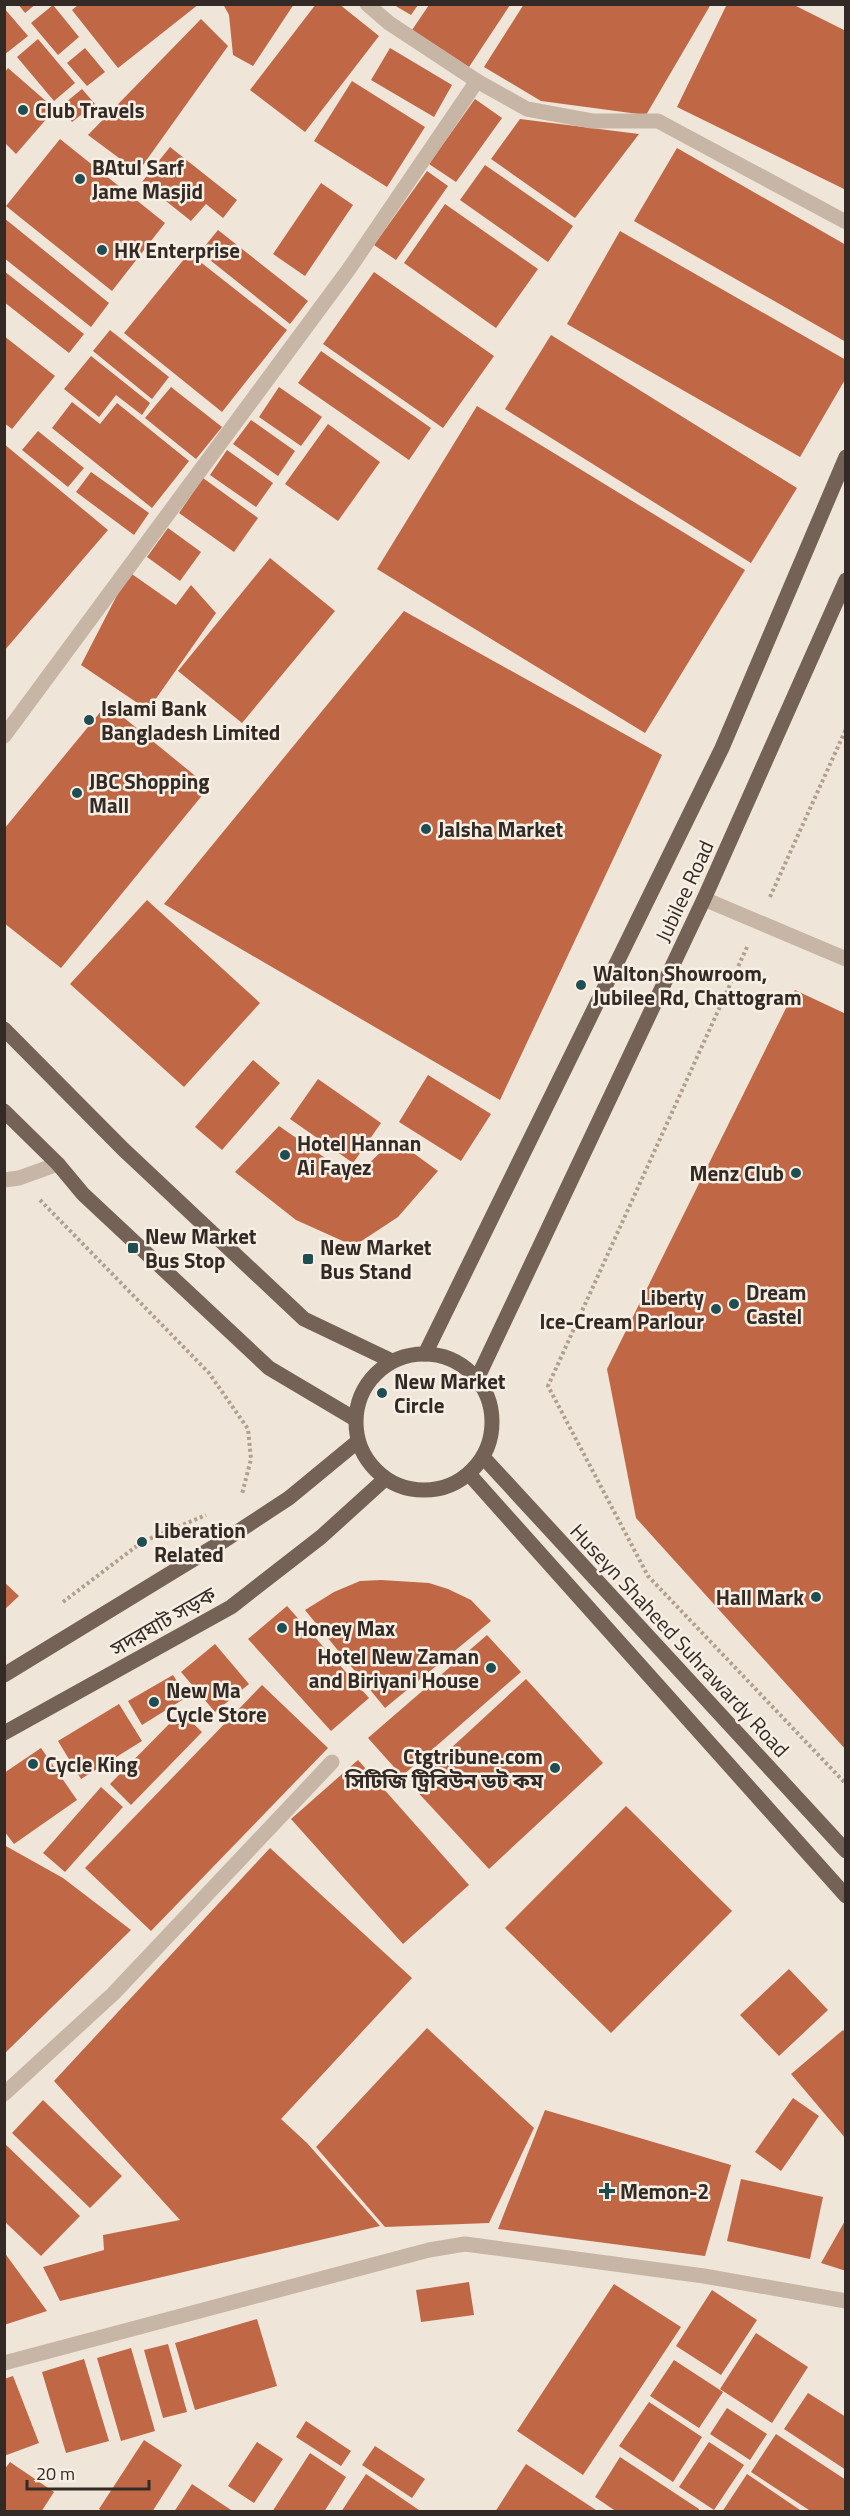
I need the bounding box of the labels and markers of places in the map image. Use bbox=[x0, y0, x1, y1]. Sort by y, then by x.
place label: Club Travels bbox=[35, 94, 145, 126]
marker: Club Travels bbox=[16, 103, 30, 117]
place label: BAtul Sarf Jame Masjid bbox=[92, 151, 203, 207]
marker: BAtul Sarf Jame Masjid bbox=[73, 172, 87, 186]
place label: HK Enterprise bbox=[114, 234, 240, 266]
marker: HK Enterprise bbox=[95, 243, 109, 257]
place label: Islami Bank Bangladesh Limited bbox=[101, 692, 280, 748]
marker: Islami Bank Bangladesh Limited bbox=[82, 713, 96, 727]
place label: JBC Shopping Mall bbox=[89, 765, 209, 821]
marker: JBC Shopping Mall bbox=[70, 786, 84, 800]
place label: Jalsha Market bbox=[438, 813, 564, 845]
marker: Jalsha Market bbox=[419, 822, 433, 836]
place label: Walton Showroom, Jubilee Rd, Chattogram bbox=[593, 957, 802, 1013]
marker: Walton Showroom, Jubilee Rd, Chattogram bbox=[574, 978, 588, 992]
place label: Hotel Hannan Ai Fayez bbox=[297, 1127, 421, 1183]
marker: Hotel Hannan Ai Fayez bbox=[278, 1148, 292, 1162]
place label: Menz Club bbox=[690, 1157, 784, 1189]
marker: Menz Club bbox=[789, 1166, 803, 1180]
place label: New Market Bus Stop bbox=[145, 1220, 257, 1276]
place label: New Market Bus Stand bbox=[320, 1231, 432, 1287]
marker: New Market Bus Stop bbox=[126, 1241, 140, 1255]
marker: New Market Bus Stand bbox=[301, 1252, 315, 1266]
place label: Dream Castel bbox=[746, 1276, 806, 1332]
place label: Liberty Ice-Cream Parlour bbox=[540, 1281, 704, 1337]
marker: Dream Castel bbox=[727, 1297, 741, 1311]
marker: Liberty Ice-Cream Parlour bbox=[709, 1302, 723, 1316]
place label: New Market Circle bbox=[394, 1365, 506, 1421]
marker: New Market Circle bbox=[375, 1386, 389, 1400]
place label: Liberation Related bbox=[154, 1514, 246, 1570]
marker: Liberation Related bbox=[135, 1535, 149, 1549]
place label: Hall Mark bbox=[716, 1581, 804, 1613]
marker: Hall Mark bbox=[809, 1590, 823, 1604]
place label: Honey Max bbox=[294, 1612, 395, 1644]
marker: Honey Max bbox=[275, 1621, 289, 1635]
place label: Hotel New Zaman and Biriyani House bbox=[309, 1640, 479, 1696]
marker: Hotel New Zaman and Biriyani House bbox=[484, 1661, 498, 1675]
place label: New Ma Cycle Store bbox=[166, 1674, 267, 1730]
marker: New Ma Cycle Store bbox=[147, 1695, 161, 1709]
place label: Ctgtribune.com সিটিজি ট্রিবিউন ডট কম bbox=[344, 1740, 544, 1796]
place label: Cycle King bbox=[45, 1748, 138, 1780]
marker: Cycle King bbox=[26, 1757, 40, 1771]
marker: Ctgtribune.com সিটিজি ট্রিবিউন ডট কম bbox=[548, 1761, 562, 1775]
place label: Memon-2 bbox=[620, 2175, 709, 2207]
marker: Memon-2 bbox=[598, 2182, 616, 2200]

